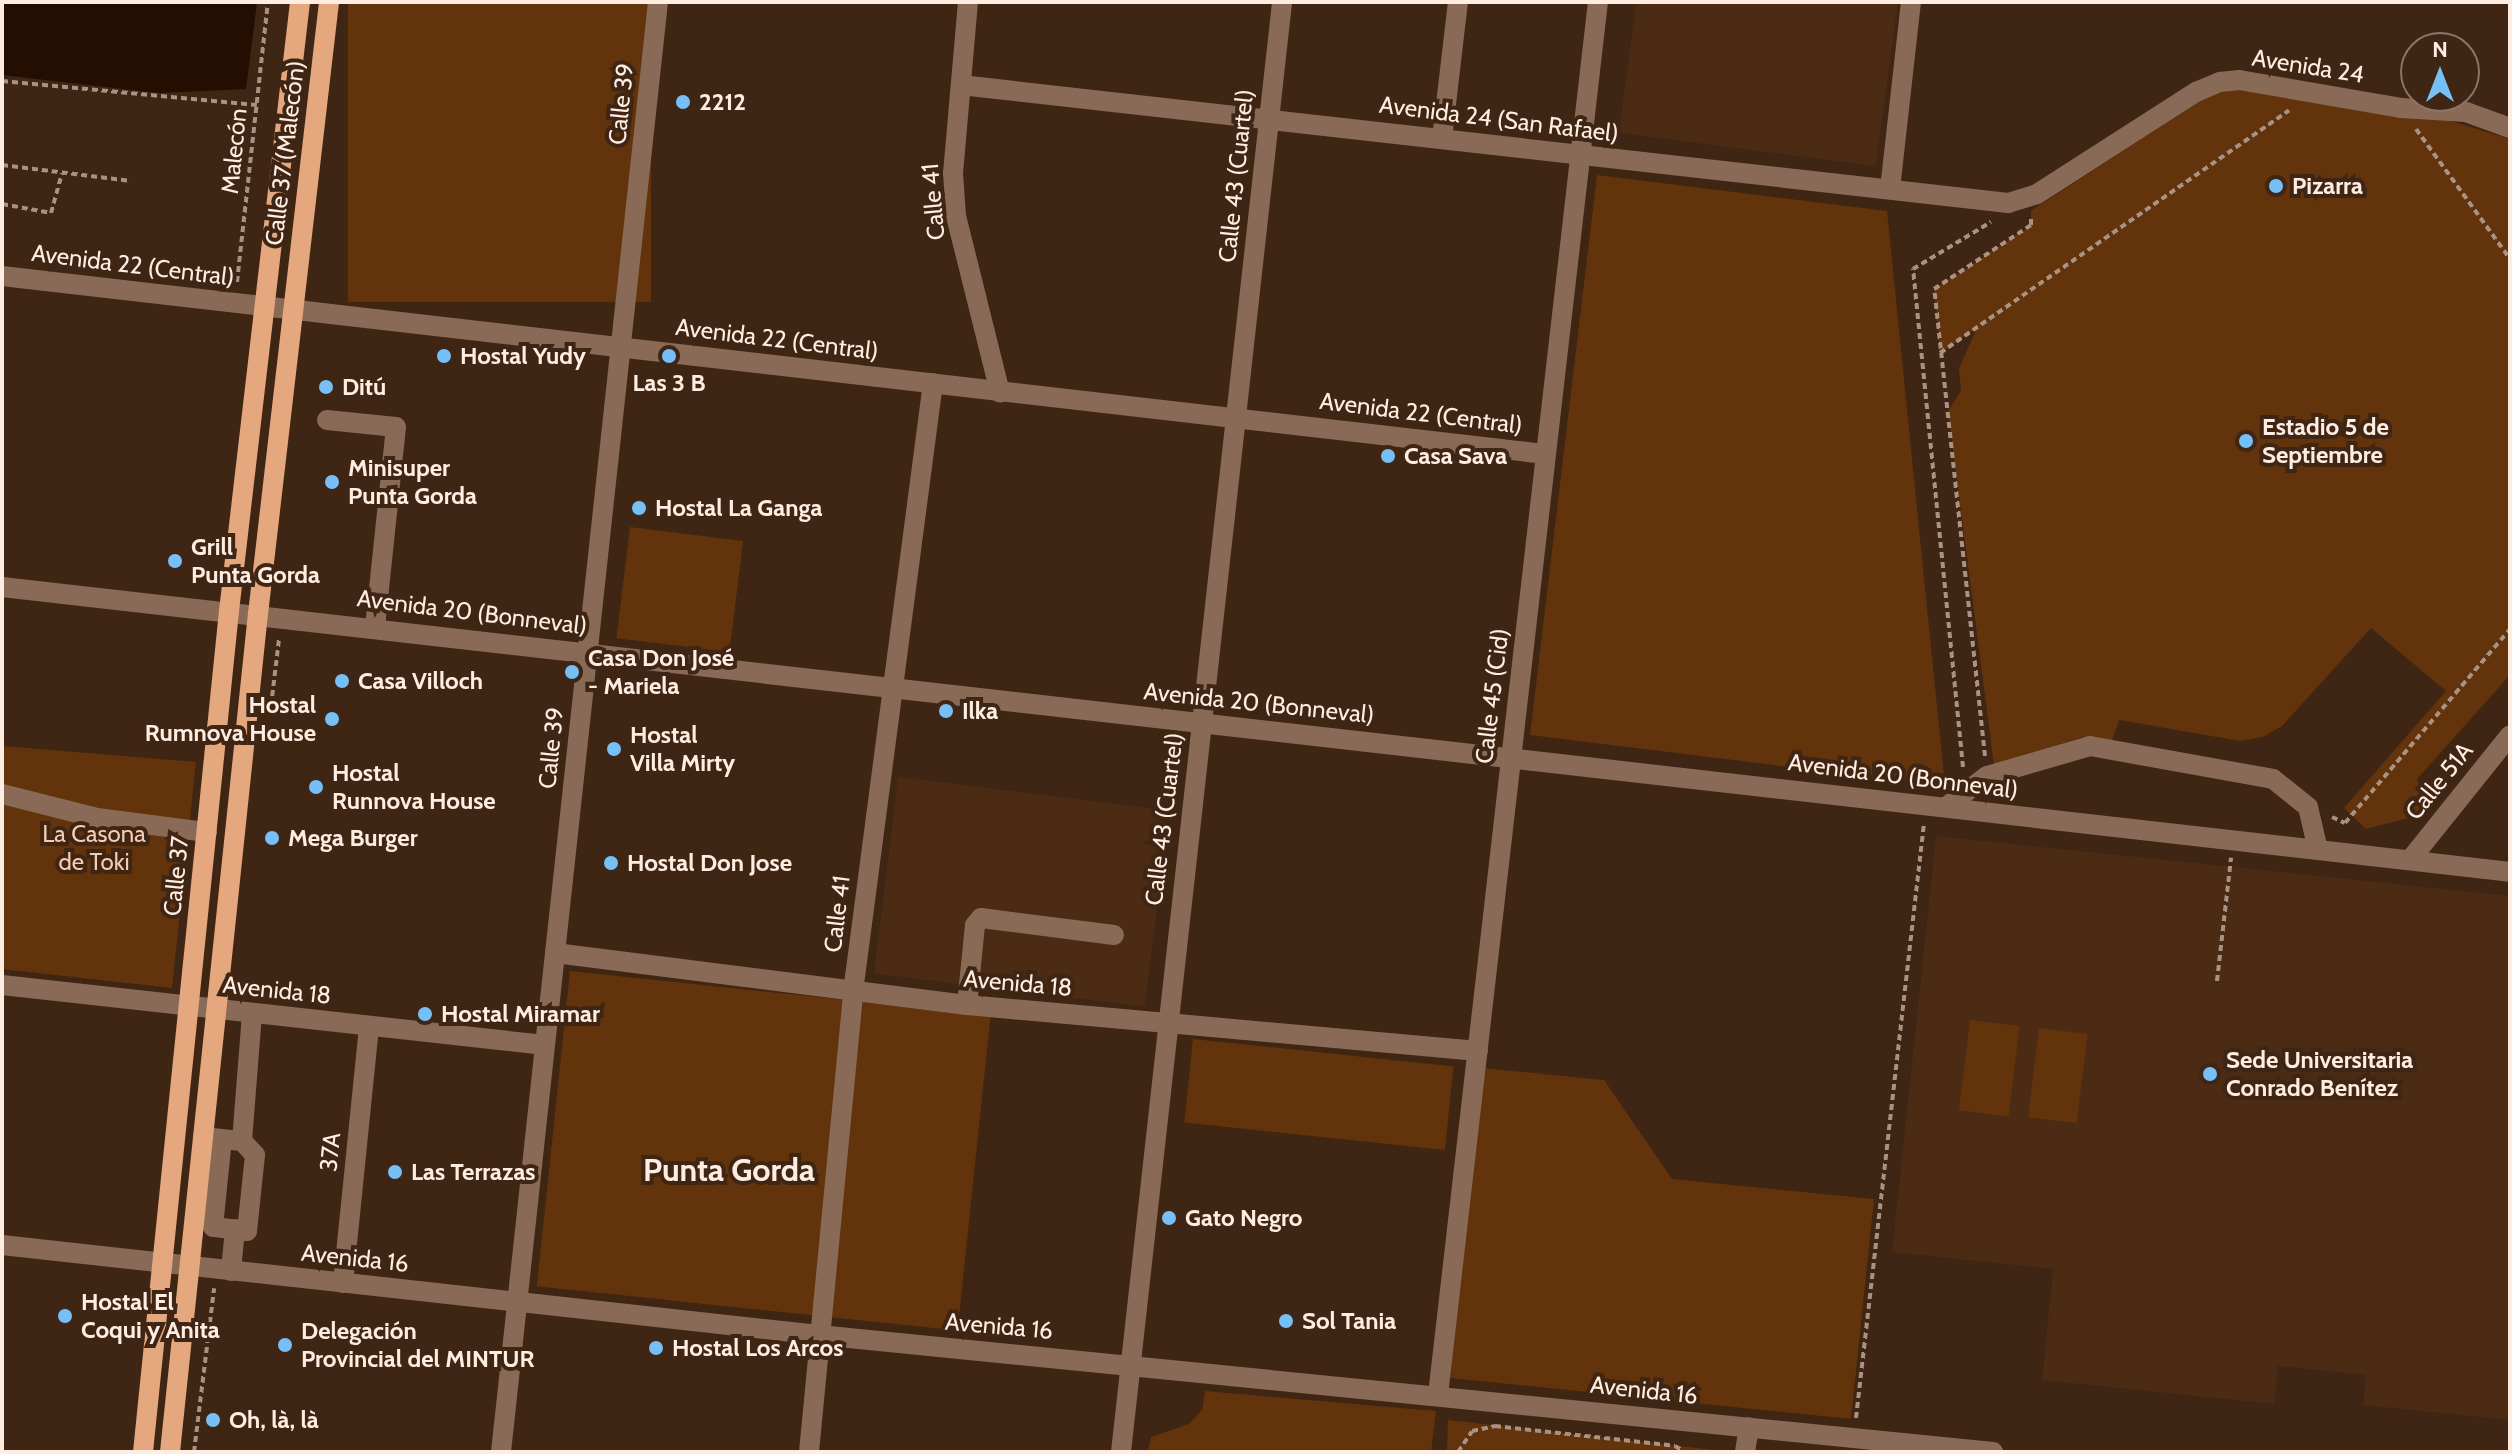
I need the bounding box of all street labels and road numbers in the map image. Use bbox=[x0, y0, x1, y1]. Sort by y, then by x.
street label: Avenida 24 bbox=[2250, 43, 2366, 89]
street label: Calle 37 (Malecón) bbox=[259, 59, 311, 247]
street label: Calle 39 bbox=[602, 62, 640, 146]
street label: Calle 43 (Cuartel) bbox=[1213, 88, 1259, 264]
street label: Avenida 24 (San Rafael) bbox=[1378, 90, 1620, 148]
street label: Malecón bbox=[215, 107, 253, 195]
street label: Calle 41 bbox=[915, 162, 951, 242]
street label: Avenida 22 (Central) bbox=[30, 238, 236, 292]
street label: Avenida 22 (Central) bbox=[674, 312, 880, 366]
street label: Avenida 22 (Central) bbox=[1318, 386, 1524, 440]
street label: Avenida 20 (Bonneval) bbox=[355, 584, 589, 640]
street label: Calle 45 (Cid) bbox=[1469, 627, 1515, 765]
street label: Avenida 20 (Bonneval) bbox=[1142, 677, 1376, 729]
street label: Calle 39 bbox=[532, 706, 570, 790]
street label: Calle 43 (Cuartel) bbox=[1139, 731, 1189, 907]
street label: Calle 51A bbox=[2399, 737, 2479, 825]
street label: Avenida 20 (Bonneval) bbox=[1786, 748, 2020, 804]
street label: Calle 37 bbox=[157, 835, 195, 917]
street label: Calle 41 bbox=[818, 874, 856, 954]
street label: Avenida 18 bbox=[962, 964, 1074, 1002]
street label: Avenida 18 bbox=[221, 970, 333, 1010]
street label: 37A bbox=[314, 1131, 346, 1173]
street label: Avenida 16 bbox=[300, 1238, 410, 1278]
street label: Avenida 16 bbox=[944, 1307, 1054, 1345]
street label: Avenida 16 bbox=[1589, 1370, 1699, 1410]

